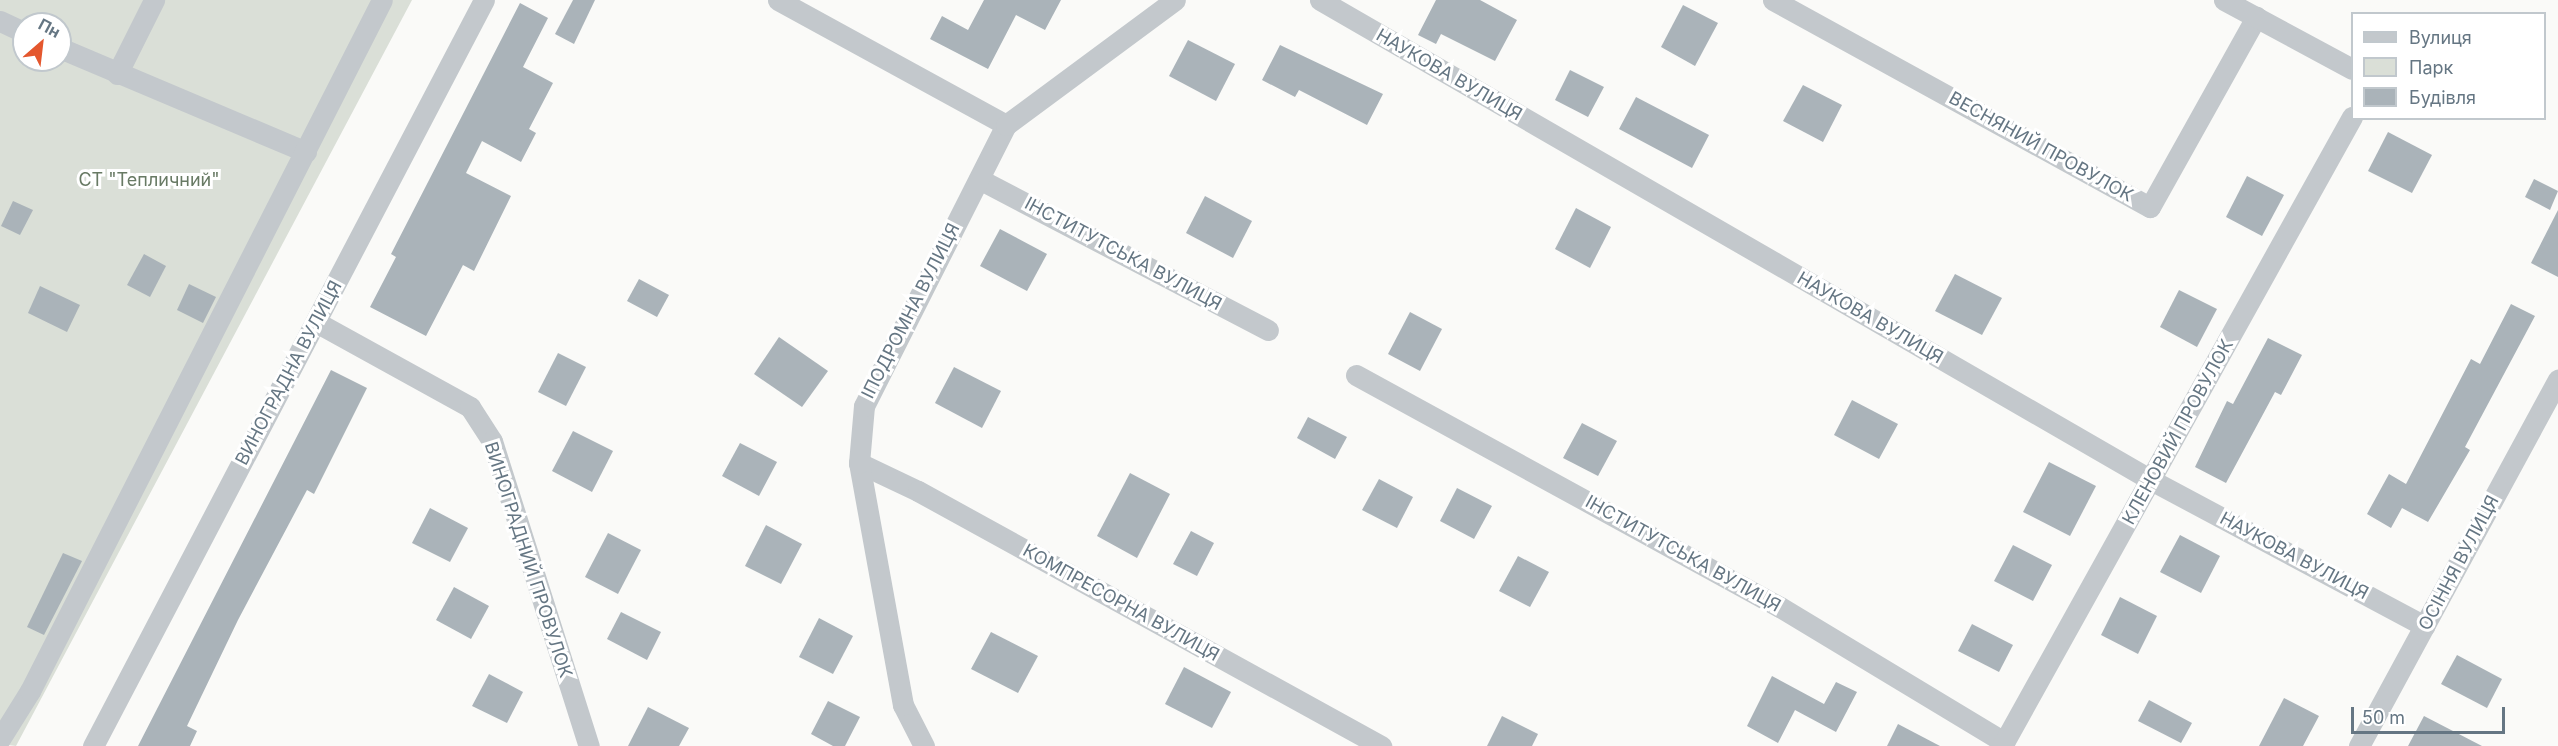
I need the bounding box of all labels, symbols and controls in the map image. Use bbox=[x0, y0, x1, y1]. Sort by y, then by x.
north arrow bbox=[12, 12, 72, 72]
legend bbox=[2351, 12, 2546, 120]
text: Пн bbox=[35, 14, 64, 42]
street label: НАУКОВА ВУЛИЦЯ bbox=[1372, 24, 1526, 126]
text: Вулиця bbox=[2409, 27, 2472, 48]
text: Парк bbox=[2409, 57, 2453, 78]
street label: ВЕСНЯНИЙ ПРОВУЛОК bbox=[1945, 87, 2137, 207]
text: Будівля bbox=[2409, 87, 2476, 108]
park label: СТ "Тепличний" bbox=[78, 169, 220, 191]
street label: ІНСТИТУТСЬКА ВУЛИЦЯ bbox=[1021, 193, 1225, 315]
street label: ІПОДРОМНА ВУЛИЦЯ bbox=[857, 220, 965, 402]
street label: НАУКОВА ВУЛИЦЯ bbox=[1793, 267, 1947, 369]
street label: ВИНОГРАДНА ВУЛИЦЯ bbox=[231, 277, 347, 469]
street label: КЛЕНОВИЙ ПРОВУЛОК bbox=[2118, 336, 2238, 528]
street label: ВИНОГРАДНИЙ ПРОВУЛОК bbox=[480, 439, 576, 681]
street label: ІНСТИТУТСЬКА ВУЛИЦЯ bbox=[1582, 491, 1784, 617]
street label: ОСІННЯ ВУЛИЦЯ bbox=[2414, 492, 2504, 634]
street label: НАУКОВА ВУЛИЦЯ bbox=[2216, 508, 2372, 604]
street label: КОМПРЕСОРНА ВУЛИЦЯ bbox=[1019, 540, 1223, 666]
scale bar bbox=[2354, 695, 2508, 733]
text: 50 m bbox=[2362, 707, 2405, 728]

